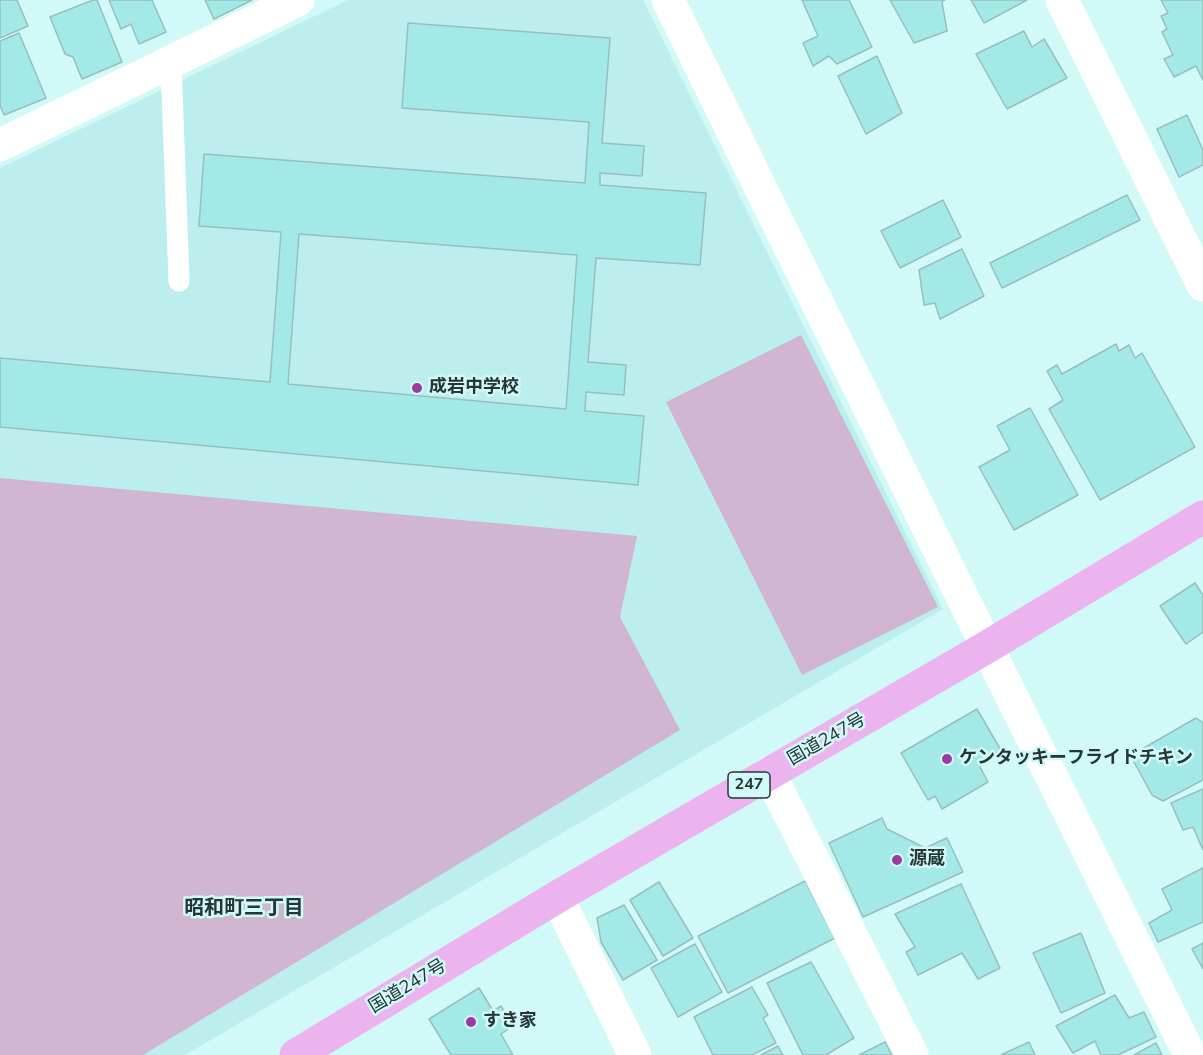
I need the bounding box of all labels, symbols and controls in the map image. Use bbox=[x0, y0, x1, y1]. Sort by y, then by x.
place label: 成岩中学校 bbox=[429, 377, 519, 399]
marker: 成岩中学校 bbox=[410, 381, 424, 395]
street label: 国道247号 bbox=[784, 709, 870, 771]
place label: ケンタッキーフライドチキン bbox=[959, 748, 1193, 770]
marker: ケンタッキーフライドチキン bbox=[940, 752, 954, 766]
road number: 247 bbox=[728, 772, 770, 798]
place label: 源蔵 bbox=[909, 849, 945, 871]
marker: 源蔵 bbox=[890, 853, 904, 867]
district label: 昭和町三丁目 bbox=[184, 897, 304, 921]
street label: 国道247号 bbox=[365, 955, 451, 1019]
place label: すき家 bbox=[483, 1011, 537, 1033]
marker: すき家 bbox=[464, 1015, 478, 1029]

